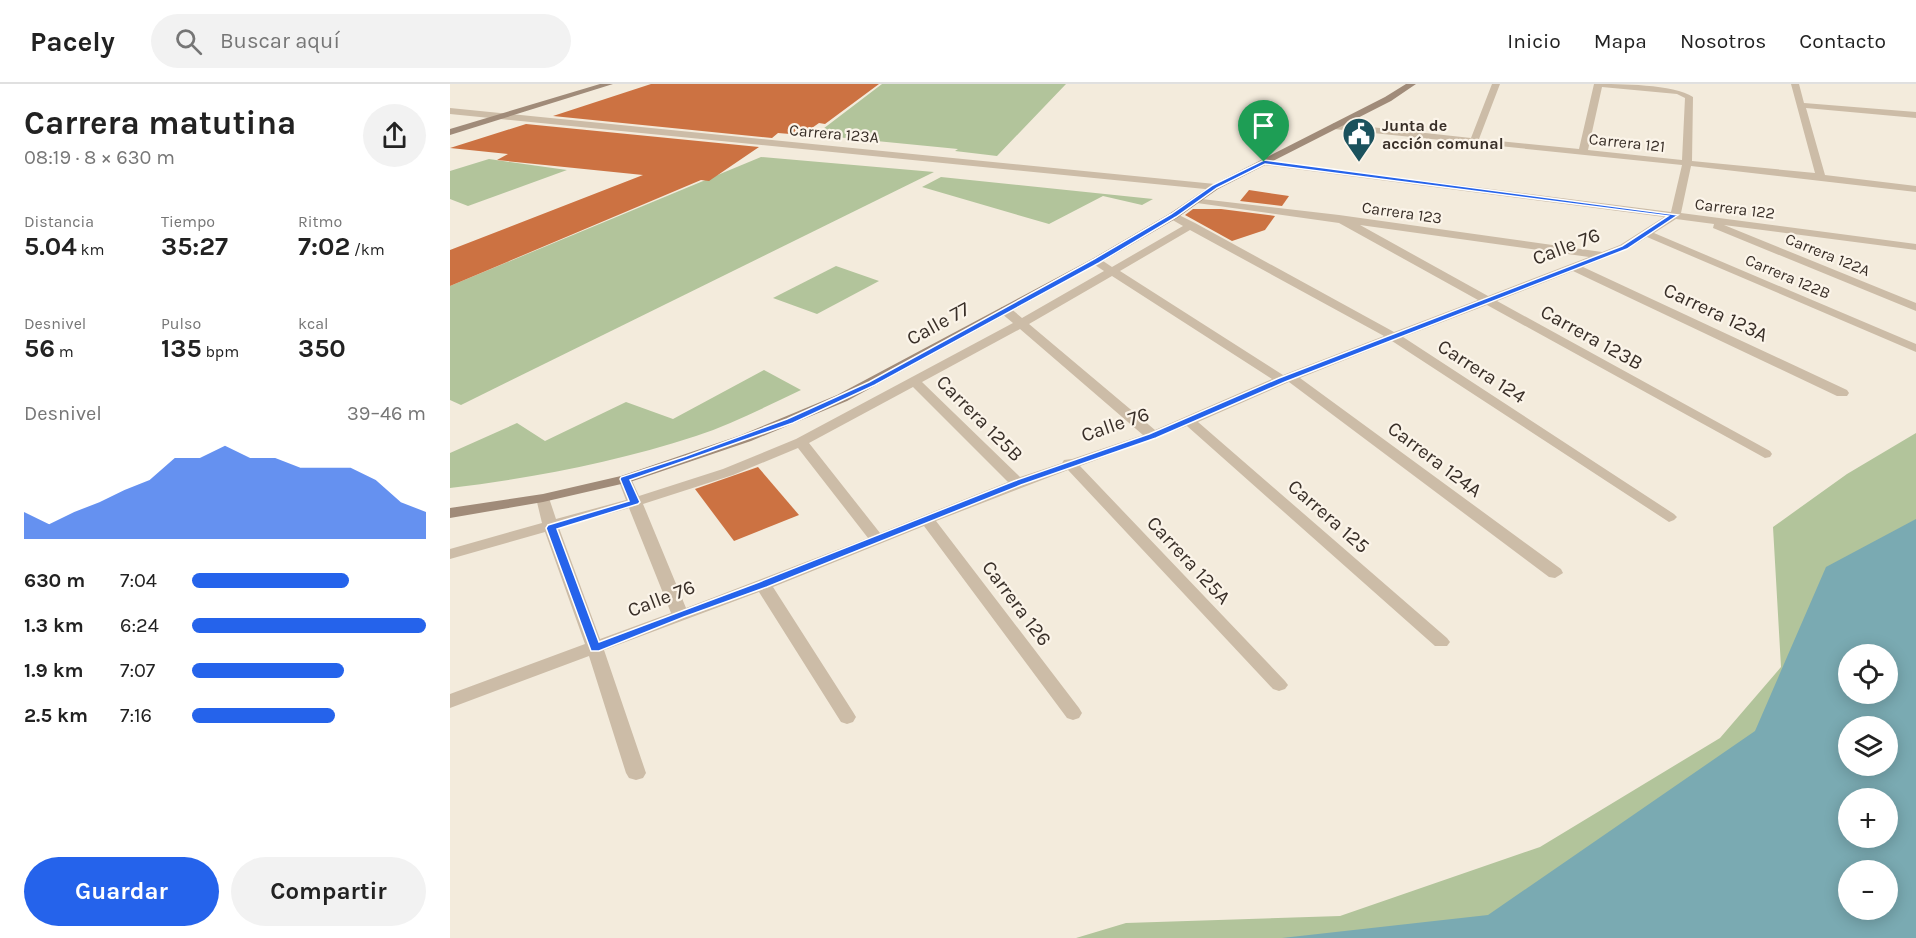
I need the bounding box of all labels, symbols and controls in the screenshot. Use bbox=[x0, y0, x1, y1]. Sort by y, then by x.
search box bbox=[151, 14, 571, 68]
text: Pacely bbox=[30, 25, 115, 58]
icon: search bbox=[172, 25, 205, 58]
text: Buscar aquí bbox=[220, 28, 340, 54]
text: Inicio bbox=[1507, 29, 1561, 53]
text: Mapa bbox=[1594, 29, 1647, 53]
text: Nosotros bbox=[1680, 29, 1766, 53]
text: Contacto bbox=[1799, 29, 1886, 53]
pin bbox=[1238, 100, 1289, 162]
text: Carrera matutina bbox=[24, 104, 296, 142]
button: share bbox=[363, 104, 426, 167]
icon: arrive bbox=[1247, 109, 1280, 142]
public building icon: Junta de acción comunal bbox=[1341, 116, 1377, 163]
place label: Junta de acción comunal bbox=[1382, 116, 1504, 153]
street label: Carrera 123A bbox=[788, 120, 880, 147]
street label: Carrera 121 bbox=[1588, 129, 1666, 156]
text: 08:19 · 8 × 630 m bbox=[24, 146, 175, 169]
street label: Carrera 122 bbox=[1694, 194, 1776, 223]
street label: Carrera 123 bbox=[1361, 197, 1443, 228]
text: Distancia bbox=[24, 212, 94, 231]
text: Tiempo bbox=[161, 212, 215, 231]
text: Ritmo bbox=[298, 212, 342, 231]
street label: Calle 76 bbox=[1529, 223, 1603, 270]
street label: Carrera 122A bbox=[1783, 229, 1873, 280]
text: 5.04 bbox=[24, 231, 77, 262]
text: 35:27 bbox=[161, 231, 228, 262]
text: 7:02 bbox=[298, 231, 350, 262]
text: km bbox=[77, 240, 104, 259]
text: /km bbox=[350, 240, 385, 259]
street label: Carrera 122B bbox=[1742, 250, 1833, 303]
street label: Carrera 123A bbox=[1660, 278, 1772, 347]
street label: Calle 77 bbox=[903, 297, 974, 350]
street label: Carrera 123B bbox=[1537, 300, 1647, 375]
text: Desnivel bbox=[24, 314, 86, 333]
text: Pulso bbox=[161, 314, 201, 333]
text: kcal bbox=[298, 314, 329, 333]
text: 56 bbox=[24, 333, 55, 364]
text: 135 bbox=[161, 333, 202, 364]
text: 350 bbox=[298, 333, 346, 364]
street label: Carrera 124 bbox=[1433, 334, 1530, 408]
text: m bbox=[55, 342, 74, 361]
text: bpm bbox=[202, 342, 239, 361]
street label: Carrera 125B bbox=[932, 370, 1028, 466]
text: Desnivel bbox=[24, 402, 102, 425]
text: 39–46 m bbox=[347, 402, 426, 425]
street label: Calle 76 bbox=[1078, 402, 1152, 447]
street label: Carrera 124A bbox=[1383, 417, 1486, 502]
street label: Carrera 125 bbox=[1283, 475, 1374, 558]
street label: Carrera 125A bbox=[1142, 512, 1235, 609]
street label: Carrera 126 bbox=[977, 556, 1056, 650]
text: 630 m bbox=[24, 569, 85, 592]
text: 7:04 bbox=[120, 569, 157, 592]
street label: Calle 76 bbox=[624, 575, 698, 622]
text: 1.3 km bbox=[24, 614, 84, 637]
text: 6:24 bbox=[120, 614, 159, 637]
map controls bbox=[1838, 644, 1898, 920]
button: locate bbox=[1838, 644, 1898, 704]
text: 1.9 km bbox=[24, 659, 84, 682]
text: 7:07 bbox=[120, 659, 155, 682]
text: 2.5 km bbox=[24, 704, 88, 727]
text: 7:16 bbox=[120, 704, 152, 727]
button: layers bbox=[1838, 716, 1898, 776]
button: + bbox=[1838, 788, 1898, 848]
button: Guardar bbox=[24, 857, 219, 926]
button: Compartir bbox=[231, 857, 426, 926]
button: − bbox=[1838, 860, 1898, 920]

